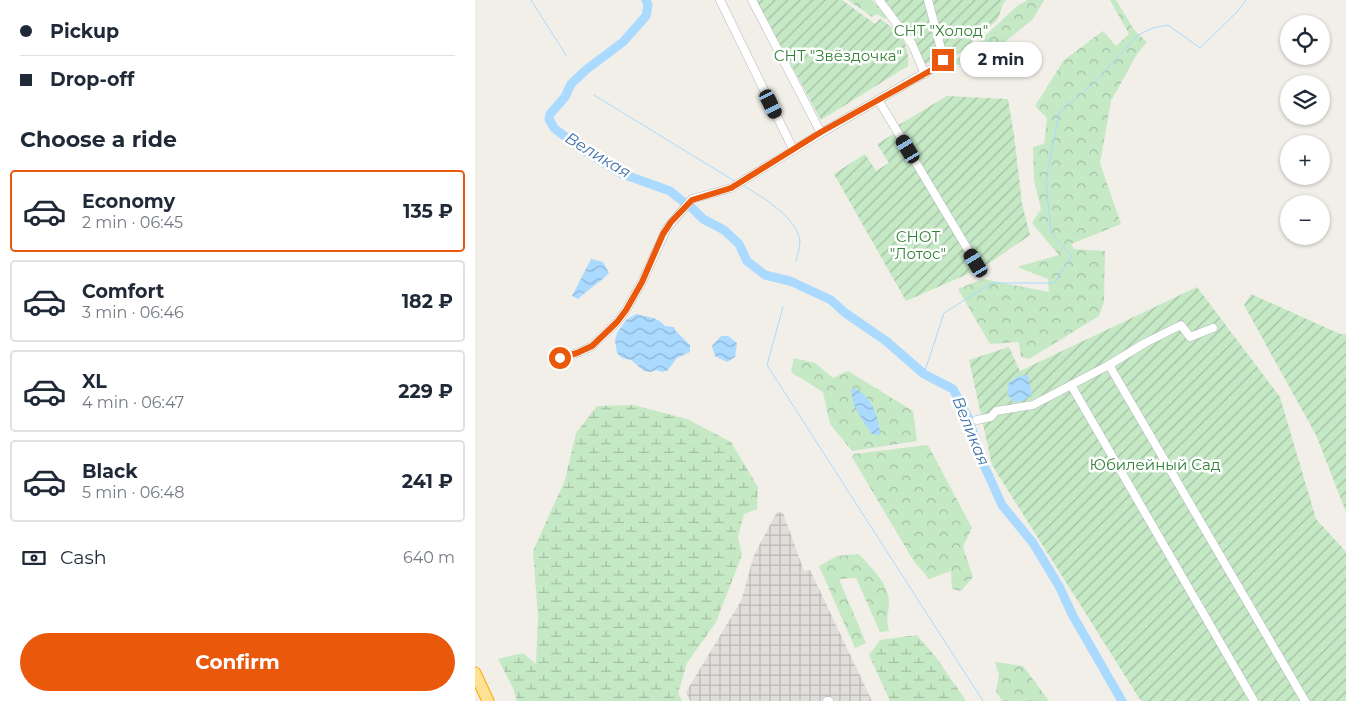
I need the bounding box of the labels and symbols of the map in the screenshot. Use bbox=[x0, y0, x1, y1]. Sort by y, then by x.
park label: СНТ "Холод" bbox=[894, 21, 988, 40]
callout: 2 min bbox=[961, 42, 1043, 78]
park label: СНТ "Звёздочка" bbox=[774, 46, 902, 65]
route end bbox=[932, 49, 954, 71]
car bbox=[757, 87, 784, 121]
water label: Великая bbox=[562, 128, 634, 182]
car bbox=[893, 132, 922, 166]
park label: СНОТ "Лотос" bbox=[890, 227, 946, 263]
car bbox=[961, 246, 990, 280]
route start bbox=[549, 347, 571, 369]
water label: Великая bbox=[949, 394, 993, 468]
park label: Юбилейный Сад bbox=[1090, 455, 1221, 474]

